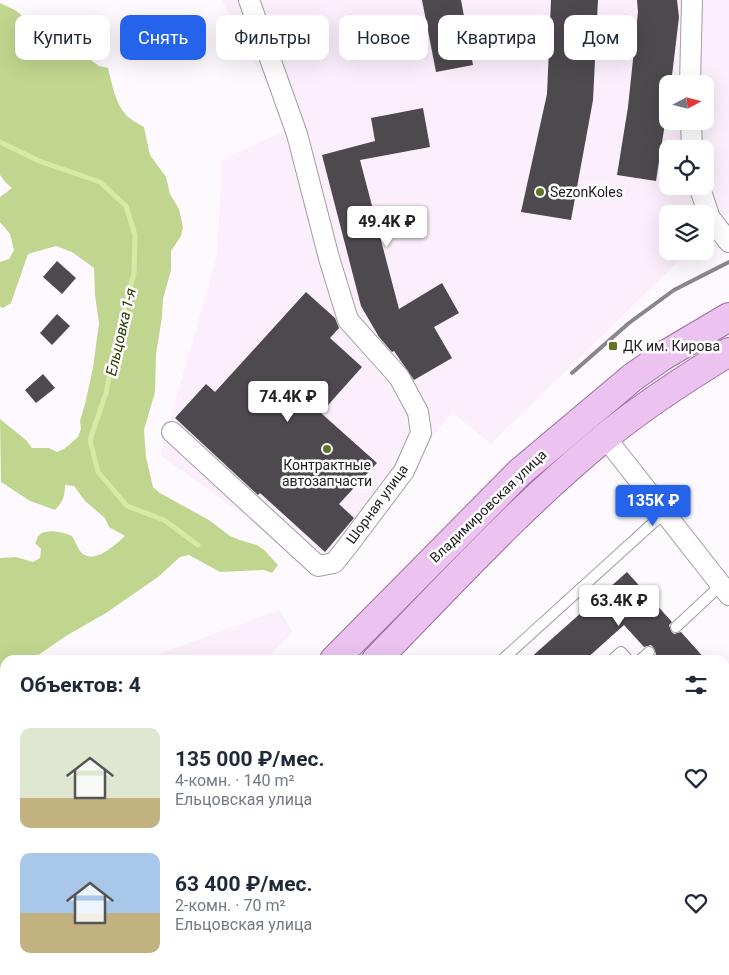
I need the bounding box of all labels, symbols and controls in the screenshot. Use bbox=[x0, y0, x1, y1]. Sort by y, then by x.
chip: Купить bbox=[15, 15, 110, 60]
chip: Снять bbox=[120, 15, 206, 60]
chip: Фильтры bbox=[216, 15, 329, 60]
chip: Новое bbox=[339, 15, 428, 60]
chip: Квартира bbox=[438, 15, 554, 60]
chip: Дом bbox=[564, 15, 637, 60]
north arrow bbox=[659, 75, 714, 130]
map controls bbox=[659, 75, 714, 260]
button: locate bbox=[659, 140, 714, 195]
place label: SezonKoles bbox=[550, 184, 623, 200]
marker: SezonKoles bbox=[534, 186, 546, 198]
button: layers bbox=[659, 205, 714, 260]
pin: 49.4K ₽ bbox=[341, 206, 433, 248]
text: 49.4K ₽ bbox=[358, 212, 416, 231]
water label: Ельцовка 1-я bbox=[102, 286, 140, 378]
place label: ДК им. Кирова bbox=[623, 338, 720, 354]
marker: ДК им. Кирова bbox=[607, 340, 619, 352]
pin: 74.4K ₽ bbox=[242, 380, 334, 423]
text: 74.4K ₽ bbox=[259, 387, 317, 406]
marker: Контрактные автозапчасти bbox=[321, 443, 333, 455]
street label: Владимировская улица bbox=[427, 446, 549, 566]
place label: Контрактные автозапчасти bbox=[282, 457, 372, 489]
street label: Шорная улица bbox=[343, 461, 411, 547]
pin: 135K ₽ bbox=[612, 484, 694, 527]
text: 135K ₽ bbox=[627, 491, 679, 510]
pin: 63.4K ₽ bbox=[573, 584, 665, 627]
text: 63.4K ₽ bbox=[590, 591, 648, 610]
icon: filters bbox=[682, 671, 710, 699]
text: Объектов: 4 bbox=[20, 673, 141, 697]
text: 135 000 ₽/мес. bbox=[175, 747, 325, 771]
icon: home bbox=[60, 748, 120, 808]
icon: heart bbox=[682, 764, 710, 792]
text: 4-комн. · 140 m² bbox=[175, 771, 294, 790]
text: Ельцовская улица bbox=[175, 790, 312, 809]
text: 63 400 ₽/мес. bbox=[175, 872, 313, 896]
icon: home bbox=[60, 873, 120, 933]
icon: heart bbox=[682, 889, 710, 917]
text: 2-комн. · 70 m² bbox=[175, 896, 285, 915]
text: Ельцовская улица bbox=[175, 915, 312, 934]

